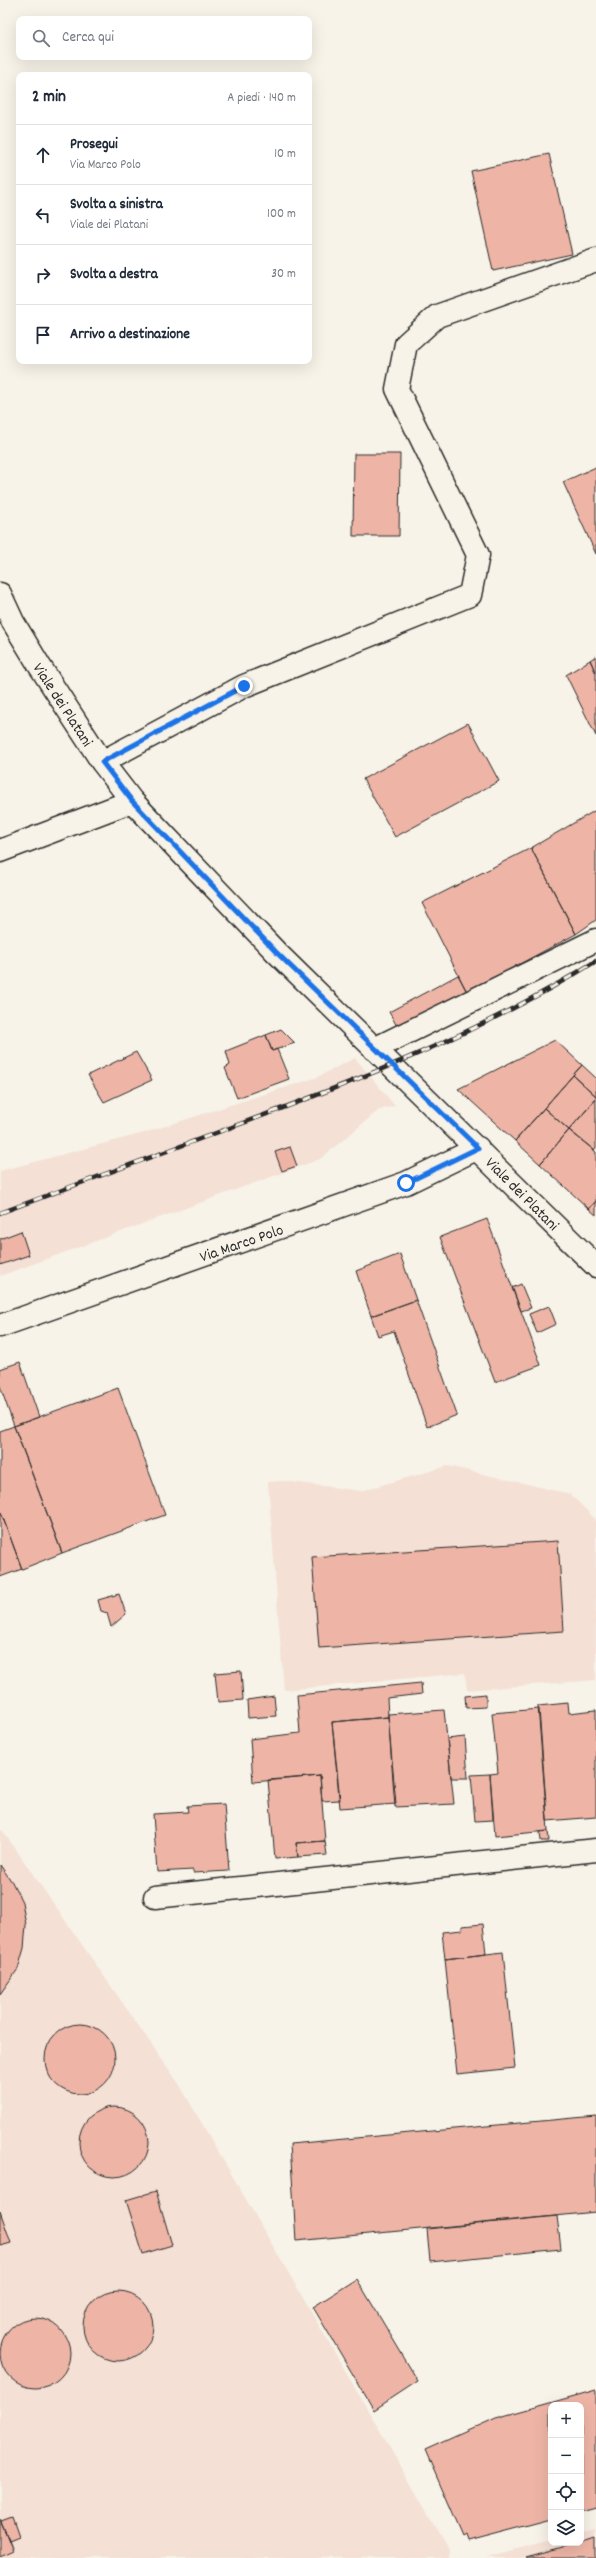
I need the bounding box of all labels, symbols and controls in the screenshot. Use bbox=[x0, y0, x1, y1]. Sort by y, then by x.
search box bbox=[16, 16, 312, 60]
icon: search bbox=[30, 27, 52, 49]
text: Cerca qui bbox=[62, 27, 114, 49]
text: 2 min bbox=[32, 86, 66, 110]
text: A piedi · 140 m bbox=[227, 89, 296, 108]
text: Prosegui bbox=[70, 134, 118, 156]
icon: ahead bbox=[32, 144, 54, 166]
text: 10 m bbox=[274, 145, 296, 164]
text: Via Marco Polo bbox=[70, 156, 141, 175]
text: Svolta a sinistra bbox=[70, 194, 163, 216]
icon: left bbox=[32, 204, 54, 226]
text: 100 m bbox=[267, 205, 296, 224]
text: Viale dei Platani bbox=[70, 216, 148, 235]
icon: right bbox=[32, 264, 54, 286]
text: Svolta a destra bbox=[70, 264, 158, 286]
text: 30 m bbox=[271, 265, 296, 284]
icon: arrive bbox=[32, 324, 54, 346]
text: Arrivo a destinazione bbox=[70, 324, 190, 346]
street label: Viale dei Platani bbox=[26, 659, 98, 752]
route end bbox=[235, 677, 253, 695]
street label: Viale dei Platani bbox=[479, 1153, 563, 1237]
route start bbox=[397, 1174, 415, 1192]
street label: Via Marco Polo bbox=[197, 1219, 287, 1269]
map controls bbox=[548, 2402, 584, 2546]
button: + bbox=[548, 2402, 584, 2438]
button: − bbox=[548, 2438, 584, 2474]
button: locate bbox=[548, 2474, 584, 2510]
button: layers bbox=[548, 2510, 584, 2546]

